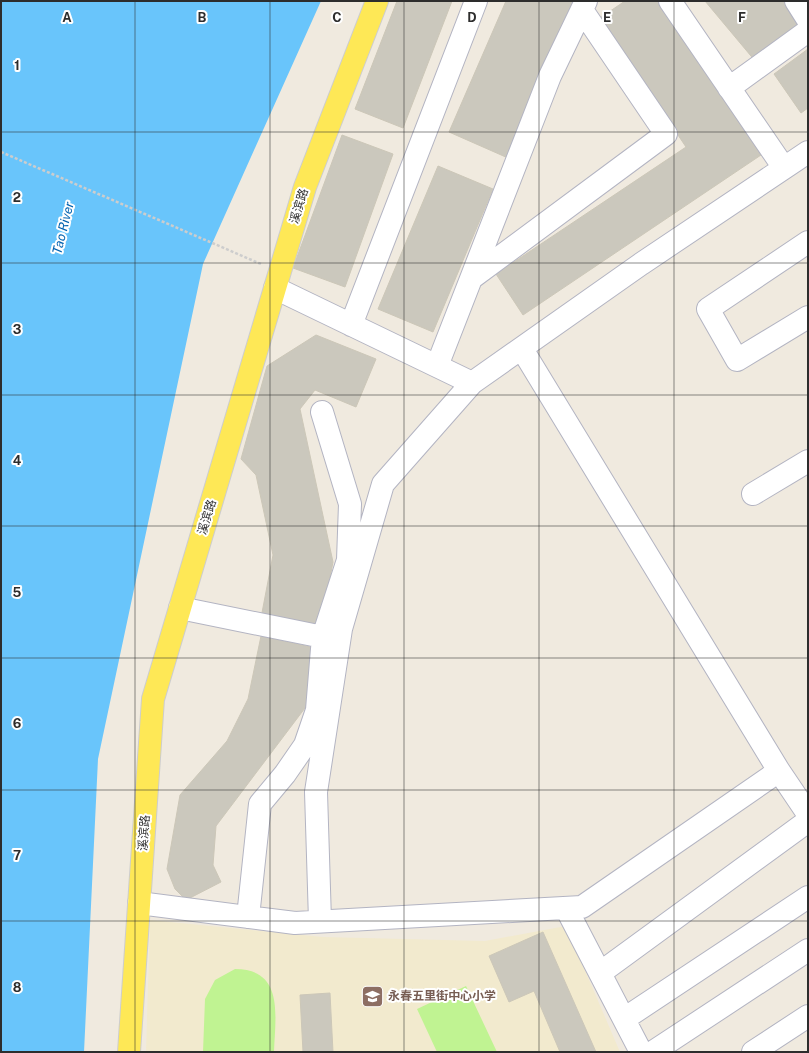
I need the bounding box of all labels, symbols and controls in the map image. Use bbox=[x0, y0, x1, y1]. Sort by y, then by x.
text: A bbox=[62, 10, 72, 25]
text: B bbox=[198, 10, 207, 25]
text: C bbox=[332, 10, 342, 25]
text: D bbox=[467, 10, 477, 25]
text: E bbox=[603, 10, 611, 25]
text: F bbox=[738, 10, 746, 25]
text: 1 bbox=[14, 58, 20, 73]
street label: 溪滨路 bbox=[287, 187, 311, 225]
text: 2 bbox=[13, 190, 21, 205]
water label: Tao River bbox=[49, 200, 77, 256]
text: 3 bbox=[13, 322, 22, 337]
text: 4 bbox=[13, 453, 22, 468]
street label: 溪滨路 bbox=[195, 498, 219, 536]
text: 5 bbox=[13, 585, 22, 600]
text: 6 bbox=[13, 716, 22, 731]
street label: 溪滨路 bbox=[136, 815, 152, 851]
text: 7 bbox=[13, 848, 21, 863]
text: 8 bbox=[13, 980, 22, 995]
school or university icon: 永春五里街中心小学 bbox=[359, 983, 385, 1009]
place label: 永春五里街中心小学 bbox=[388, 989, 496, 1003]

